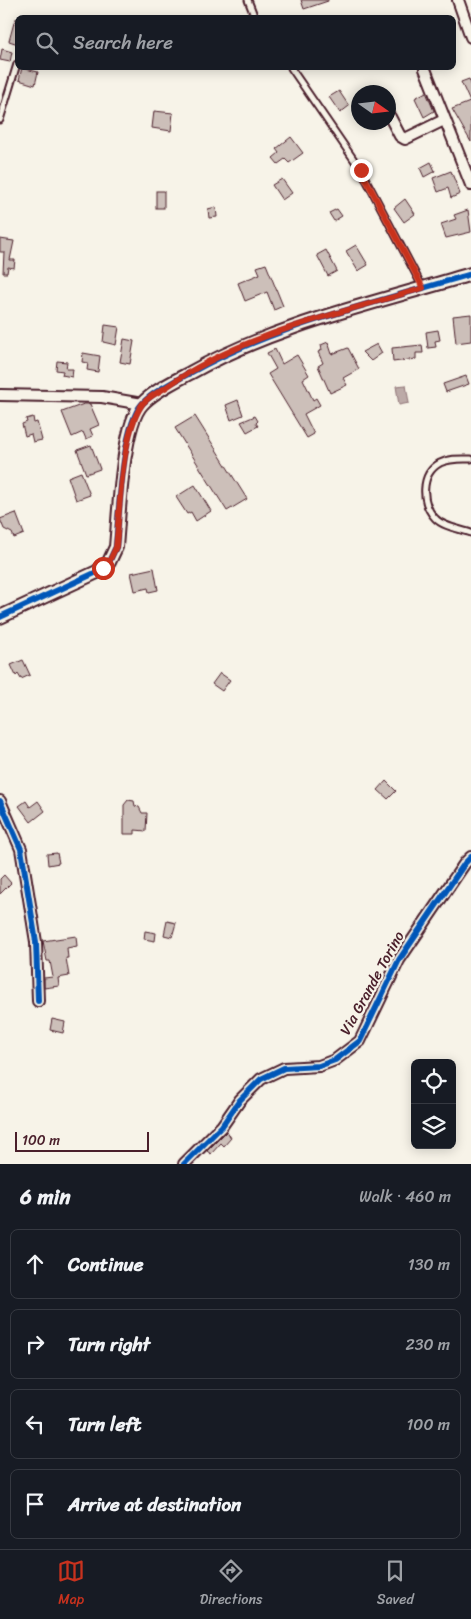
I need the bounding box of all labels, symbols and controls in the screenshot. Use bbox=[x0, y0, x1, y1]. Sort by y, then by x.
search box bbox=[15, 15, 456, 70]
text: Search here bbox=[73, 26, 173, 59]
icon: search bbox=[33, 29, 61, 57]
north arrow bbox=[351, 85, 396, 130]
route end bbox=[350, 159, 373, 182]
route start bbox=[92, 557, 115, 580]
street label: Via Grande Torino bbox=[333, 926, 412, 1040]
map controls bbox=[411, 1059, 456, 1149]
button: locate bbox=[411, 1059, 456, 1104]
button: layers bbox=[411, 1104, 456, 1149]
text: 100 m bbox=[22, 1128, 60, 1153]
scale bar bbox=[15, 1129, 149, 1152]
text: 6 min bbox=[20, 1178, 71, 1216]
text: Walk · 460 m bbox=[359, 1182, 451, 1211]
text: Continue bbox=[68, 1248, 144, 1281]
icon: ahead bbox=[21, 1250, 49, 1278]
text: 130 m bbox=[408, 1250, 450, 1279]
text: Turn right bbox=[68, 1328, 150, 1361]
icon: right bbox=[21, 1330, 49, 1358]
text: 230 m bbox=[405, 1330, 450, 1359]
text: Turn left bbox=[68, 1408, 141, 1441]
icon: left bbox=[21, 1410, 49, 1438]
text: 100 m bbox=[406, 1410, 450, 1439]
text: Arrive at destination bbox=[68, 1488, 241, 1521]
icon: arrive bbox=[21, 1490, 49, 1518]
tab: Map bbox=[57, 1557, 85, 1612]
tab: Directions bbox=[200, 1557, 262, 1612]
tab: Saved bbox=[377, 1557, 414, 1612]

